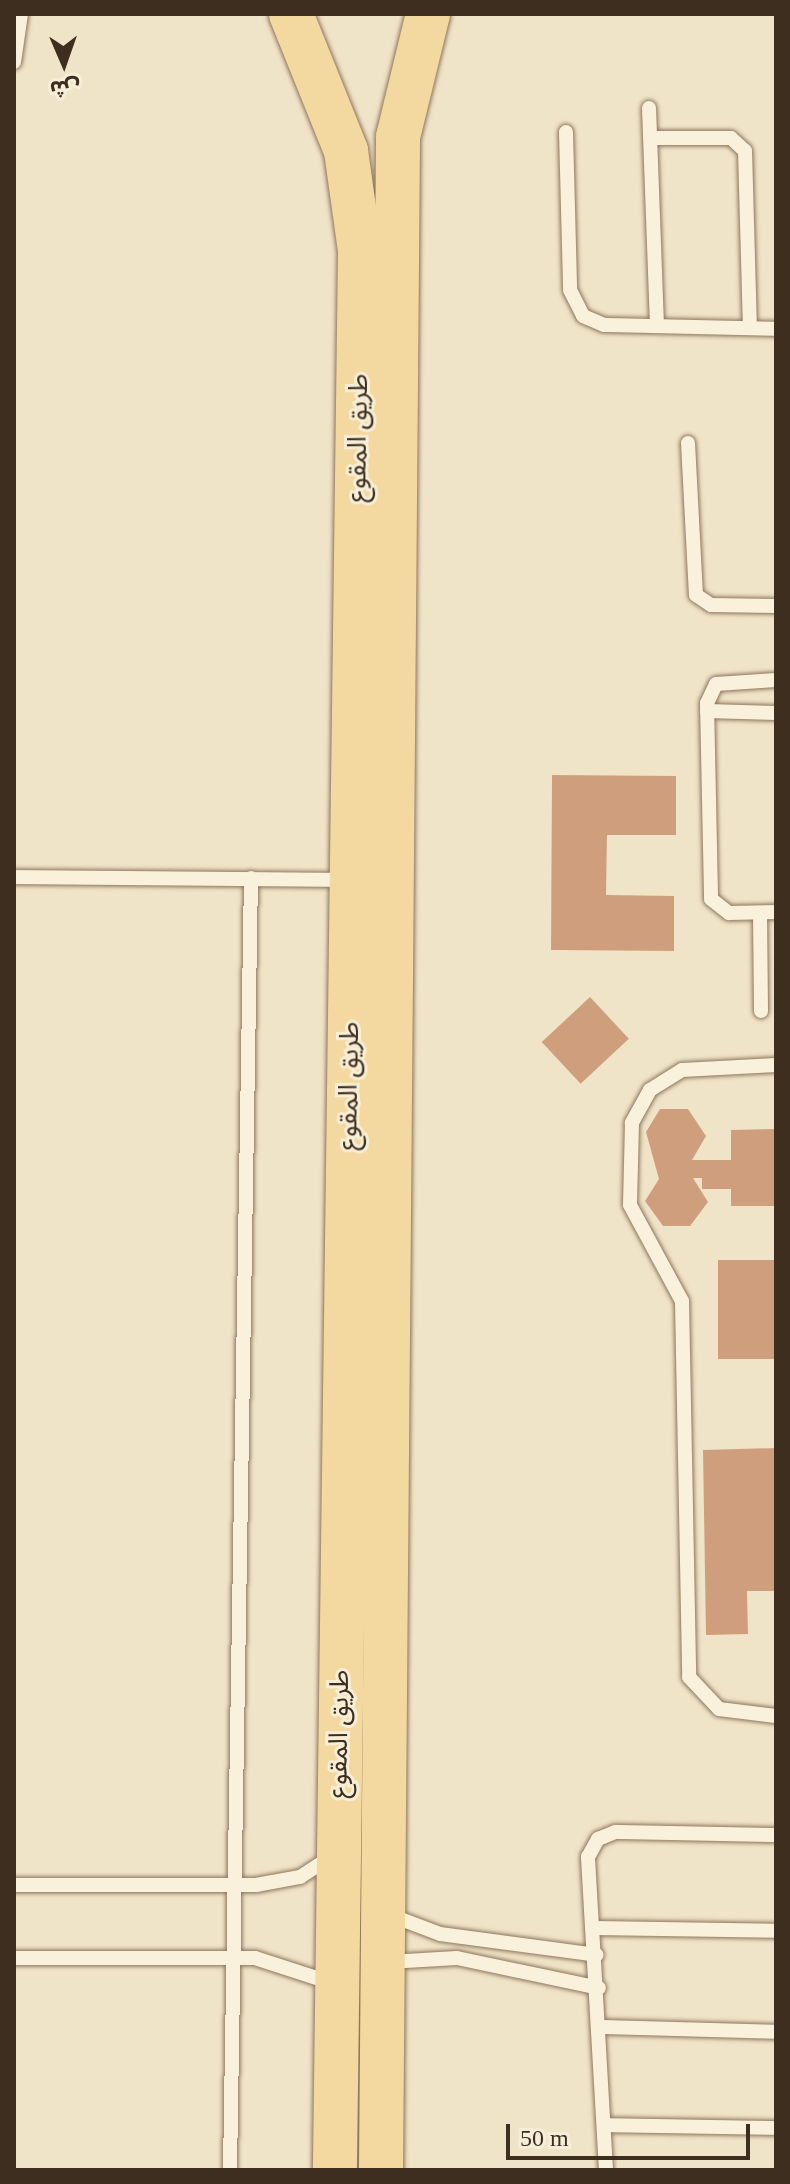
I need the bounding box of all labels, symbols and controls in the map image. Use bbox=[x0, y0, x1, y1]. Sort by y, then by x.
north arrow bbox=[24, 24, 104, 104]
text: ش bbox=[49, 75, 80, 102]
street label: طريق المقوع bbox=[341, 373, 375, 503]
street label: طريق المقوع bbox=[332, 1021, 366, 1151]
street label: طريق المقوع bbox=[322, 1669, 356, 1799]
scale bar bbox=[510, 2108, 754, 2158]
text: 50 m bbox=[520, 2125, 569, 2151]

